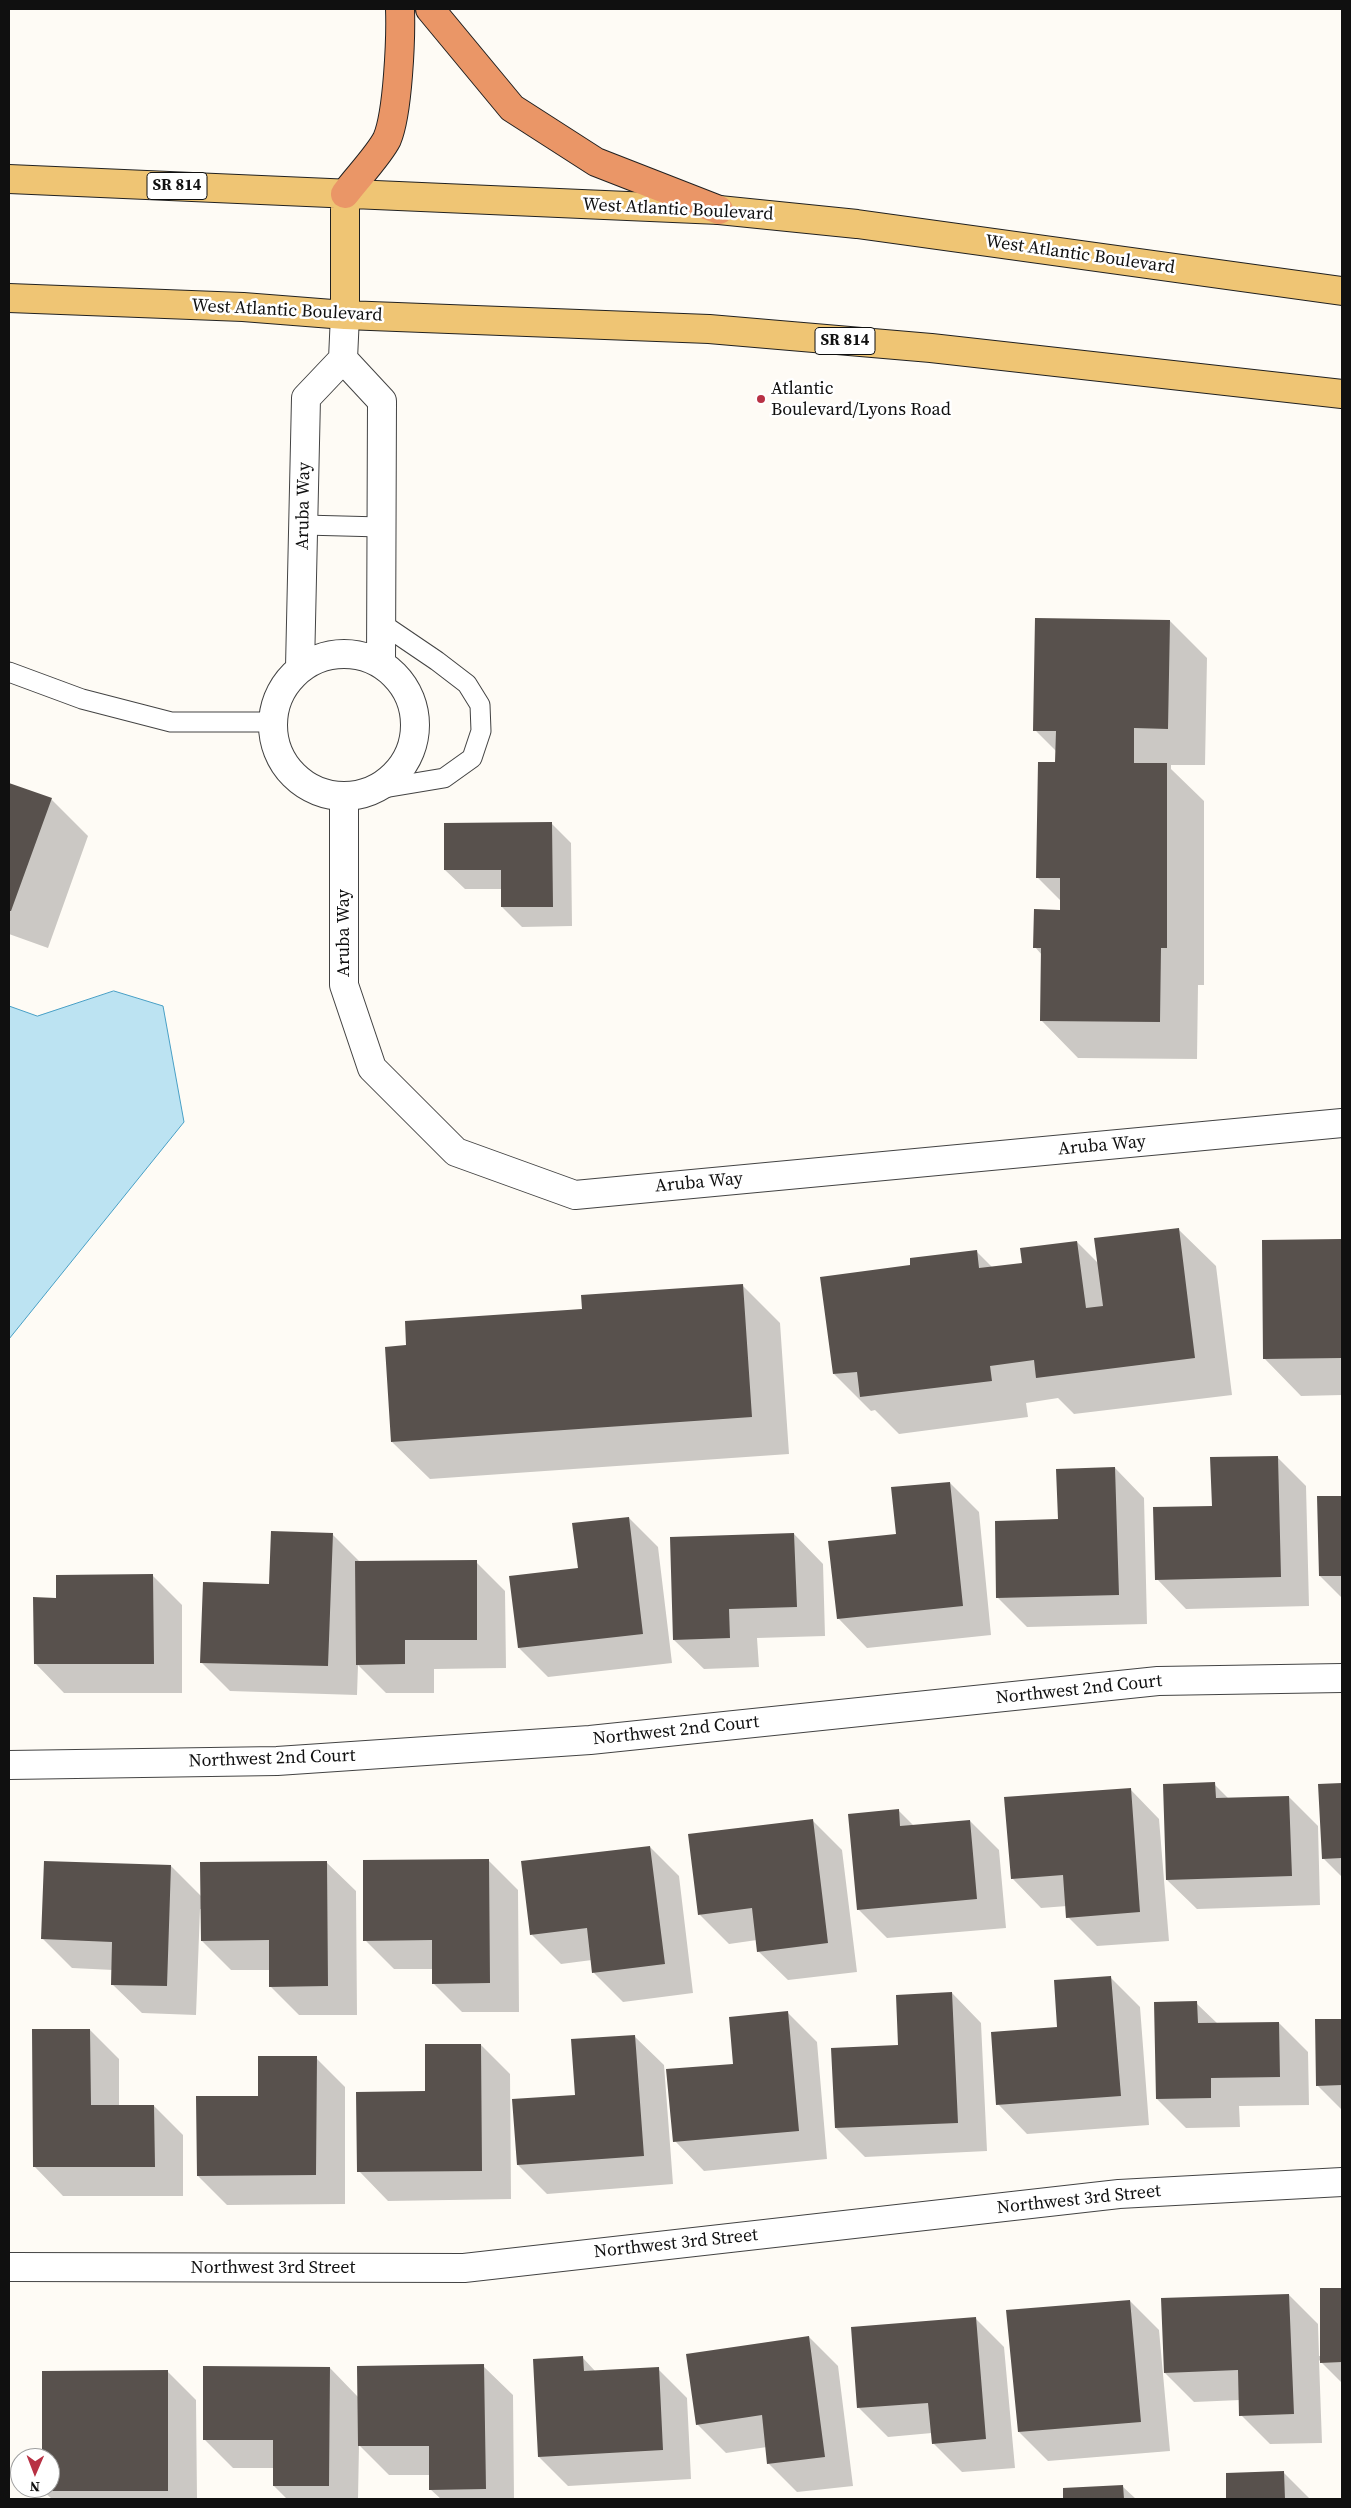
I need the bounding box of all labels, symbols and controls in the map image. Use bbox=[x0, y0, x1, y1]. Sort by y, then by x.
road number: SR 814 bbox=[147, 172, 207, 200]
street label: West Atlantic Boulevard bbox=[582, 194, 774, 226]
street label: West Atlantic Boulevard bbox=[984, 231, 1176, 279]
street label: West Atlantic Boulevard bbox=[191, 295, 383, 327]
road number: SR 814 bbox=[815, 328, 875, 354]
place label: Atlantic Boulevard/Lyons Road bbox=[771, 378, 951, 420]
marker: Atlantic Boulevard/Lyons Road bbox=[755, 393, 767, 405]
street label: Aruba Way bbox=[292, 462, 316, 550]
street label: Aruba Way bbox=[333, 889, 355, 977]
street label: Aruba Way bbox=[1057, 1131, 1147, 1161]
street label: Aruba Way bbox=[654, 1168, 744, 1198]
street label: Northwest 2nd Court bbox=[995, 1671, 1163, 1709]
street label: Northwest 2nd Court bbox=[592, 1712, 760, 1750]
street label: Northwest 2nd Court bbox=[188, 1745, 356, 1773]
street label: Northwest 3rd Street bbox=[996, 2181, 1162, 2219]
street label: Northwest 3rd Street bbox=[593, 2225, 759, 2263]
street label: Northwest 3rd Street bbox=[191, 2257, 355, 2279]
north arrow bbox=[10, 2448, 60, 2498]
text: N bbox=[29, 2477, 40, 2497]

